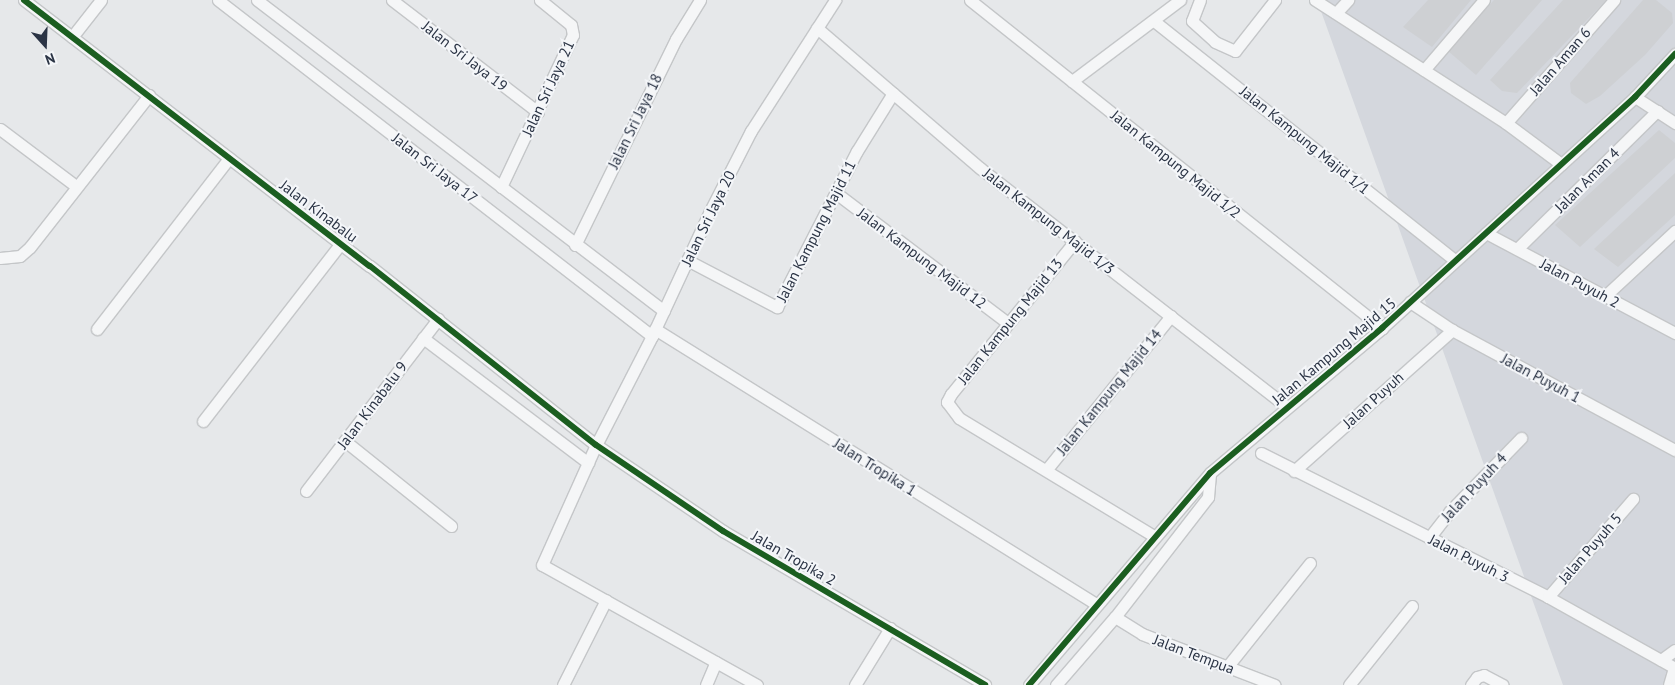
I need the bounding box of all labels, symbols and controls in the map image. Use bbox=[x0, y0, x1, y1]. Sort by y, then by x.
street label: Jalan Sri Jaya 19 bbox=[419, 17, 511, 95]
north arrow bbox=[20, 20, 70, 70]
street label: Jalan Aman 6 bbox=[1525, 23, 1595, 99]
street label: Jalan Sri Jaya 21 bbox=[518, 37, 578, 139]
text: N bbox=[43, 49, 58, 69]
street label: Jalan Sri Jaya 18 bbox=[604, 71, 666, 171]
street label: Jalan Kampung Majid 1/1 bbox=[1236, 82, 1374, 198]
street label: Jalan Kampung Majid 1/2 bbox=[1107, 106, 1245, 222]
street label: Jalan Sri Jaya 17 bbox=[389, 129, 481, 207]
street label: Jalan Aman 4 bbox=[1551, 144, 1623, 216]
street label: Jalan Kampung Majid 11 bbox=[772, 157, 860, 305]
street label: Jalan Kampung Majid 1/3 bbox=[980, 164, 1118, 278]
street label: Jalan Sri Jaya 20 bbox=[677, 168, 739, 268]
street label: Jalan Kinabalu bbox=[277, 176, 361, 246]
street label: Jalan Kampung Majid 12 bbox=[854, 204, 990, 312]
street label: Jalan Kampung Majid 13 bbox=[954, 255, 1066, 387]
street label: Jalan Puyuh 2 bbox=[1537, 255, 1623, 311]
street label: Jalan Kampung Majid 15 bbox=[1268, 294, 1400, 408]
street label: Jalan Kampung Majid 14 bbox=[1053, 326, 1165, 458]
street label: Jalan Puyuh 1 bbox=[1498, 350, 1584, 406]
street label: Jalan Kinabalu 9 bbox=[333, 358, 411, 452]
street label: Jalan Puyuh bbox=[1339, 368, 1407, 432]
street label: Jalan Tropika 1 bbox=[830, 434, 920, 500]
street label: Jalan Puyuh 4 bbox=[1438, 449, 1510, 525]
street label: Jalan Puyuh 5 bbox=[1555, 509, 1625, 587]
street label: Jalan Tropika 2 bbox=[749, 527, 839, 589]
street label: Jalan Puyuh 3 bbox=[1426, 530, 1512, 586]
street label: Jalan Tempua bbox=[1151, 630, 1237, 678]

